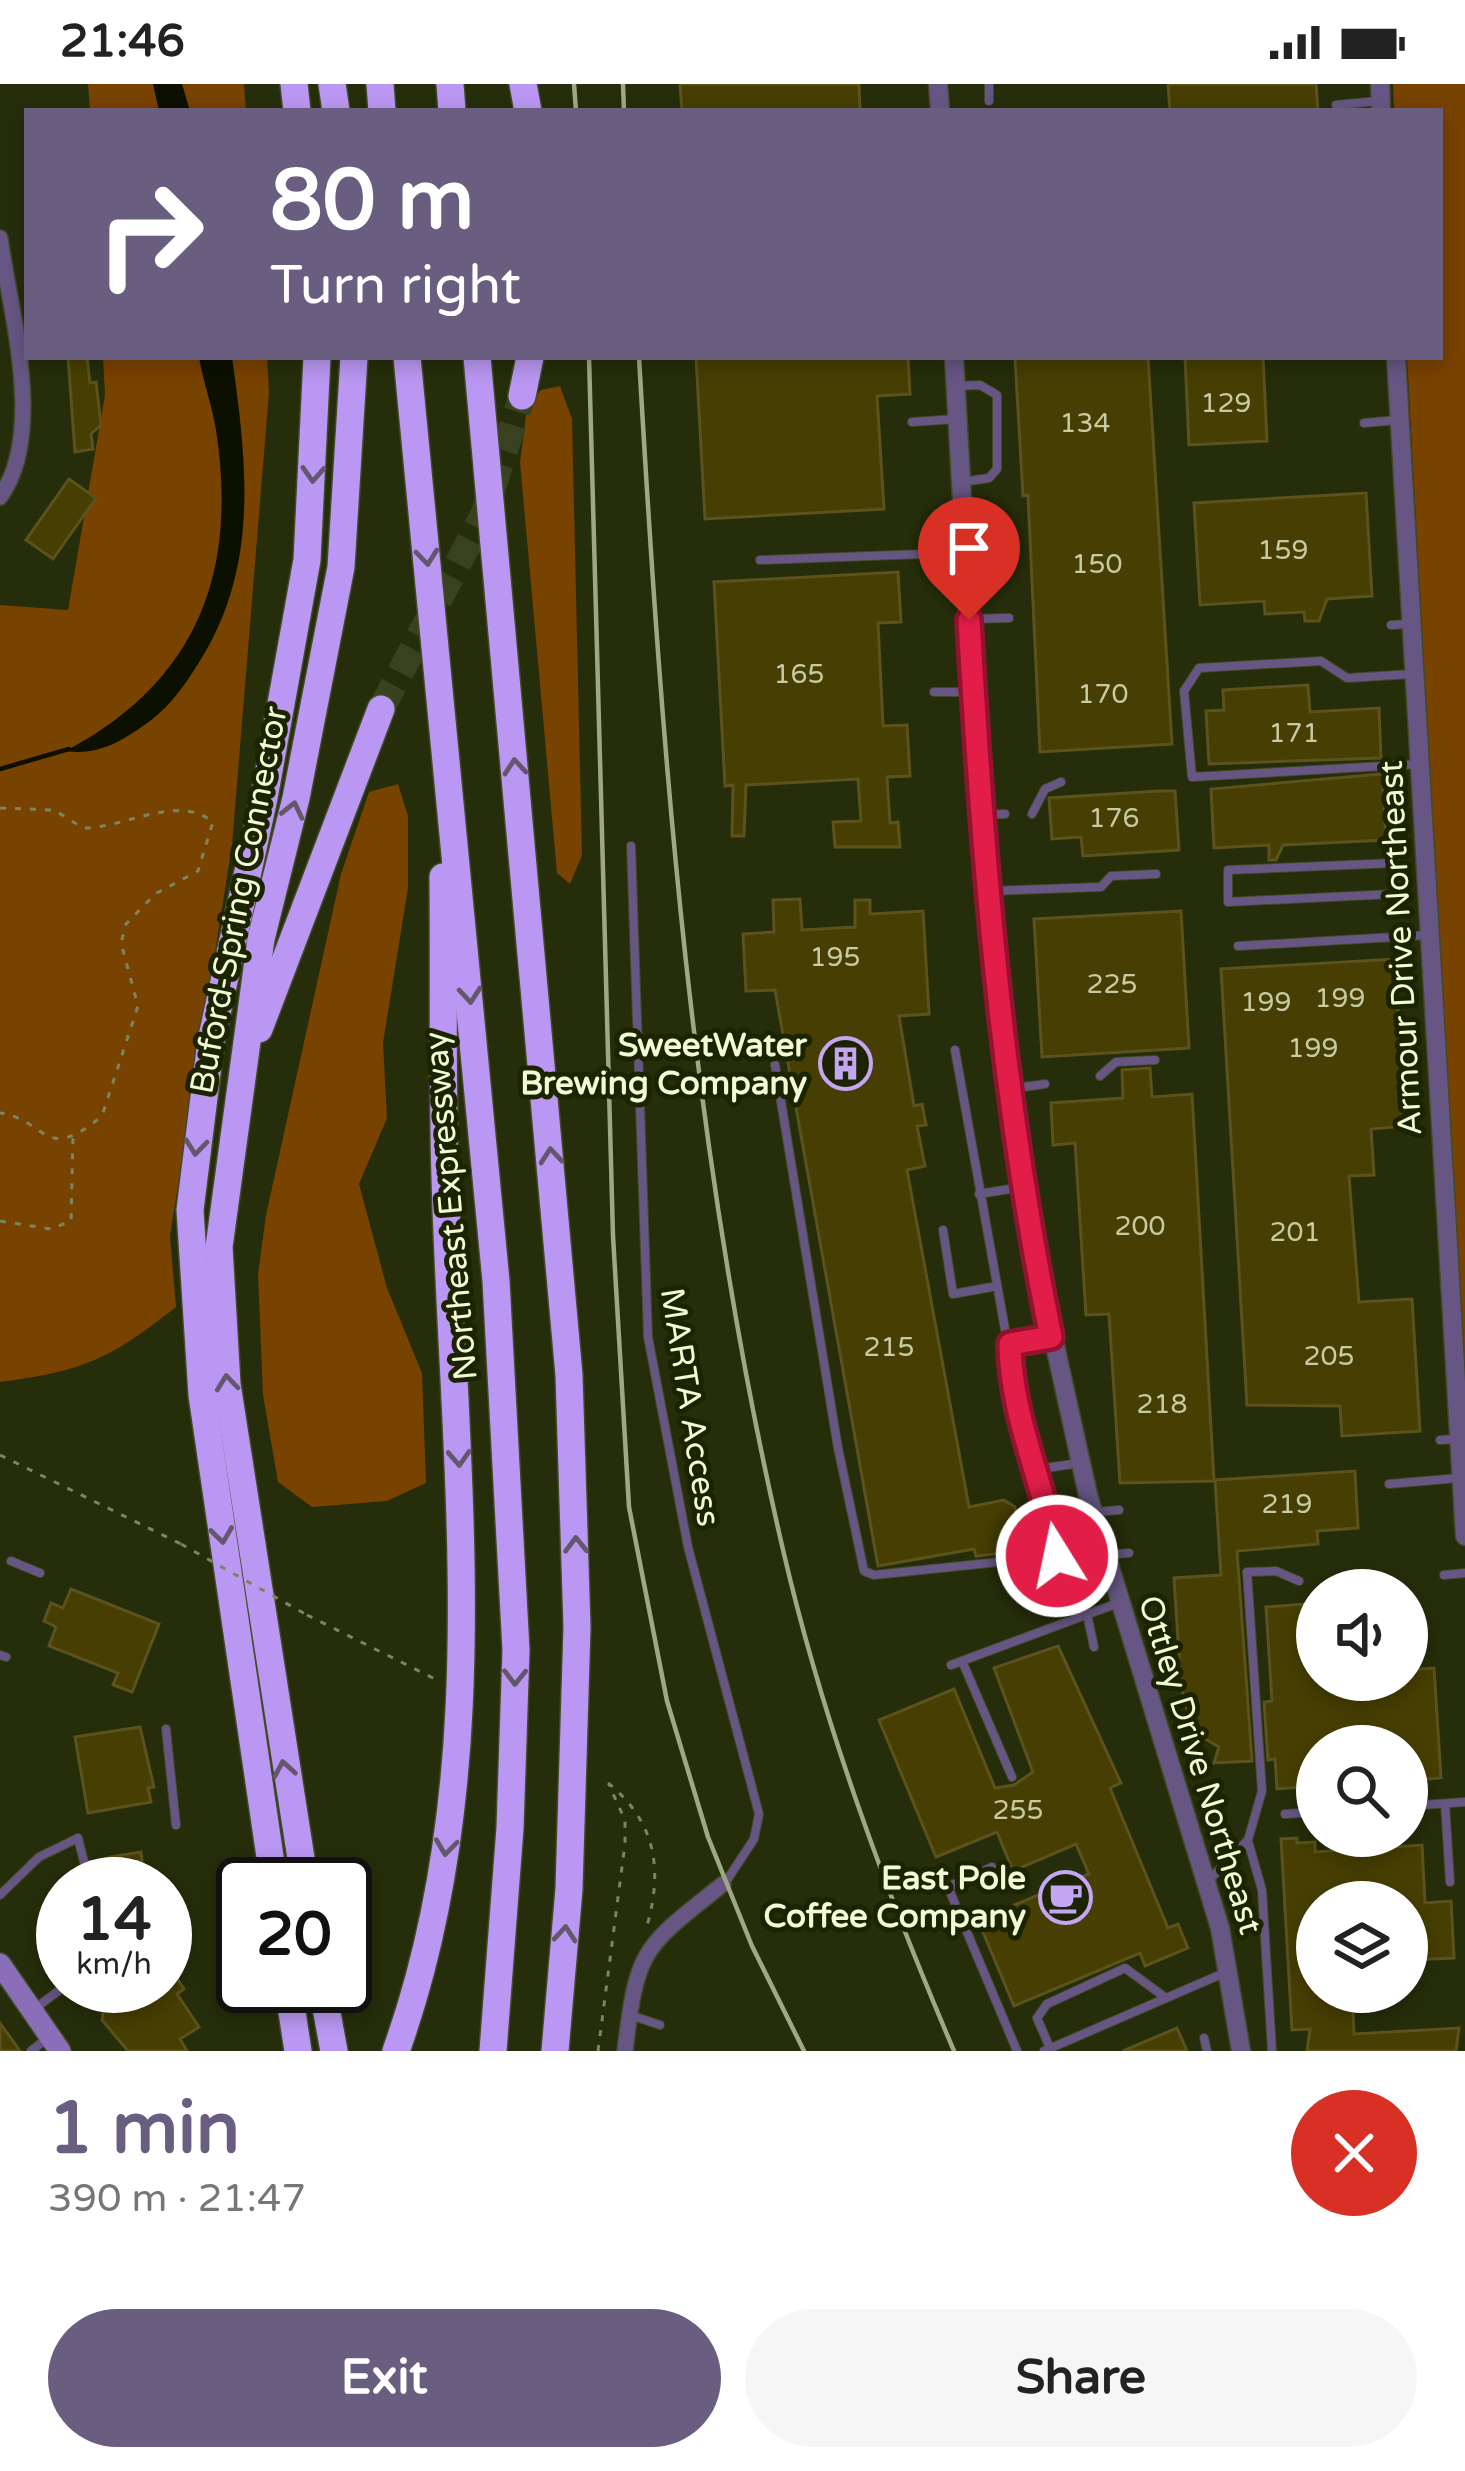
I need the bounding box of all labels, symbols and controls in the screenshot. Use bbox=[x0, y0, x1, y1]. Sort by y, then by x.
text: 21:46 bbox=[60, 15, 185, 69]
text: 80 m bbox=[270, 151, 474, 252]
icon: right bbox=[72, 156, 228, 312]
text: Turn right bbox=[270, 253, 521, 318]
house number: 129 bbox=[1201, 387, 1251, 420]
house number: 134 bbox=[1060, 407, 1110, 440]
one-way arrow bbox=[300, 465, 326, 484]
pin bbox=[918, 497, 1020, 620]
icon: arrive bbox=[936, 515, 1002, 581]
house number: 159 bbox=[1258, 534, 1308, 567]
one-way arrow bbox=[414, 548, 439, 567]
house number: 150 bbox=[1072, 548, 1122, 581]
house number: 165 bbox=[774, 658, 824, 691]
house number: 170 bbox=[1078, 678, 1128, 711]
street label: Buford-Spring Connector bbox=[182, 703, 296, 1097]
house number: 171 bbox=[1269, 717, 1319, 750]
one-way arrow bbox=[503, 757, 528, 776]
street label: Armour Drive Northeast bbox=[1372, 759, 1430, 1137]
one-way arrow bbox=[279, 800, 304, 820]
house number: 176 bbox=[1089, 802, 1139, 835]
house number: 195 bbox=[810, 941, 860, 974]
house number: 225 bbox=[1087, 968, 1137, 1001]
house number: 199 bbox=[1315, 982, 1365, 1015]
one-way arrow bbox=[457, 986, 482, 1005]
house number: 199 bbox=[1241, 986, 1291, 1019]
place label: SweetWater Brewing Company bbox=[520, 1026, 807, 1103]
street label: Northeast Expressway bbox=[416, 1030, 486, 1382]
house number: 199 bbox=[1288, 1032, 1338, 1065]
building icon: SweetWater Brewing Company bbox=[818, 1036, 874, 1092]
one-way arrow bbox=[184, 1138, 209, 1157]
one-way arrow bbox=[539, 1146, 564, 1165]
house number: 200 bbox=[1115, 1210, 1165, 1243]
house number: 201 bbox=[1270, 1216, 1320, 1249]
street label: MARTA Access bbox=[652, 1285, 728, 1529]
house number: 215 bbox=[864, 1331, 914, 1364]
house number: 205 bbox=[1304, 1340, 1354, 1373]
one-way arrow bbox=[215, 1373, 240, 1392]
house number: 218 bbox=[1137, 1388, 1187, 1421]
one-way arrow bbox=[446, 1449, 472, 1468]
house number: 219 bbox=[1262, 1488, 1312, 1521]
position arrow bbox=[994, 1493, 1120, 1619]
one-way arrow bbox=[208, 1525, 234, 1544]
one-way arrow bbox=[563, 1535, 589, 1554]
map controls bbox=[1296, 1569, 1428, 2013]
button: sound bbox=[1296, 1569, 1428, 1701]
street label: Ottley Drive Northeast bbox=[1130, 1591, 1270, 1939]
one-way arrow bbox=[502, 1668, 528, 1687]
button: search bbox=[1296, 1725, 1428, 1857]
one-way arrow bbox=[273, 1759, 298, 1779]
house number: 255 bbox=[993, 1794, 1043, 1827]
one-way arrow bbox=[434, 1837, 460, 1857]
speed limit sign: 20 bbox=[216, 1857, 372, 2013]
place label: East Pole Coffee Company bbox=[764, 1859, 1026, 1936]
cafe icon: East Pole Coffee Company bbox=[1037, 1869, 1093, 1925]
button: layers bbox=[1296, 1881, 1428, 2013]
text: 14 bbox=[76, 1884, 152, 1956]
one-way arrow bbox=[552, 1924, 577, 1943]
text: km/h bbox=[76, 1946, 152, 1983]
text: 1 min bbox=[48, 2086, 240, 2173]
button: close bbox=[1291, 2090, 1417, 2216]
text: 390 m · 21:47 bbox=[48, 2175, 306, 2222]
button: Exit bbox=[48, 2309, 721, 2447]
button: Share bbox=[745, 2309, 1417, 2447]

